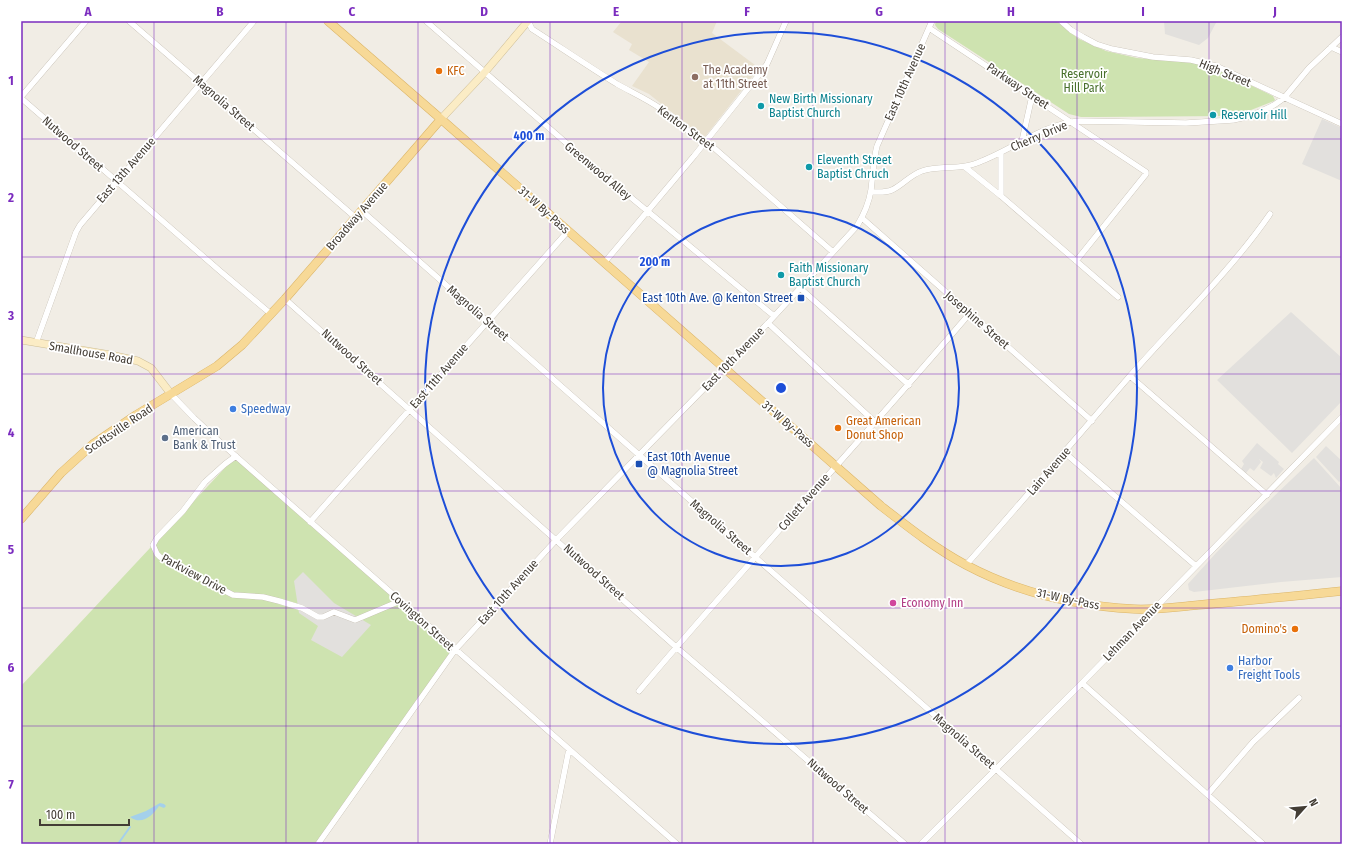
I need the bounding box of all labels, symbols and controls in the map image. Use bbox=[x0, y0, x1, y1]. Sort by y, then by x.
text: A bbox=[83, 4, 92, 19]
text: B bbox=[216, 4, 224, 19]
text: C bbox=[349, 4, 356, 19]
text: D bbox=[480, 4, 488, 19]
text: E bbox=[613, 4, 619, 19]
text: F bbox=[744, 4, 750, 19]
text: G bbox=[875, 4, 883, 19]
text: H bbox=[1007, 4, 1015, 19]
text: I bbox=[1141, 4, 1145, 19]
text: J bbox=[1272, 4, 1277, 19]
street label: East 10th Avenue bbox=[882, 41, 928, 123]
street label: High Street bbox=[1197, 56, 1253, 90]
street label: Parkway Street bbox=[984, 60, 1052, 112]
place label: The Academy at 11th Street bbox=[703, 63, 768, 91]
place label: KFC bbox=[447, 64, 465, 78]
marker: KFC bbox=[434, 66, 444, 76]
park label: Reservoir Hill Park bbox=[1061, 67, 1108, 95]
street label: Magnolia Street bbox=[190, 72, 258, 134]
marker: The Academy at 11th Street bbox=[690, 72, 700, 82]
text: 1 bbox=[8, 73, 14, 88]
place label: New Birth Missionary Baptist Church bbox=[769, 92, 873, 120]
marker: New Birth Missionary Baptist Church bbox=[756, 101, 766, 111]
street label: Kenton Street bbox=[655, 103, 717, 153]
place label: Reservoir Hill bbox=[1221, 108, 1287, 122]
marker: Reservoir Hill bbox=[1208, 110, 1218, 120]
street label: Nutwood Street bbox=[39, 114, 107, 175]
street label: Cherry Drive bbox=[1009, 118, 1069, 154]
text: 400 m bbox=[514, 129, 544, 143]
street label: East 13th Avenue bbox=[94, 134, 158, 206]
street label: Greenwood Alley bbox=[562, 139, 635, 203]
place label: Eleventh Street Baptist Chruch bbox=[817, 153, 892, 181]
marker: Eleventh Street Baptist Chruch bbox=[804, 162, 814, 172]
street label: Broadway Avenue bbox=[323, 179, 391, 253]
street label: 31-W By-Pass bbox=[516, 183, 572, 237]
text: 2 bbox=[7, 190, 14, 205]
text: 200 m bbox=[639, 255, 670, 269]
place label: Faith Missionary Baptist Church bbox=[789, 261, 869, 289]
marker: Faith Missionary Baptist Church bbox=[776, 270, 786, 280]
street label: Magnolia Street bbox=[444, 282, 512, 344]
street label: Josephine Street bbox=[942, 288, 1012, 352]
place label: East 10th Ave. @ Kenton Street bbox=[642, 291, 793, 305]
marker: East 10th Ave. @ Kenton Street bbox=[796, 293, 806, 303]
text: 3 bbox=[7, 308, 14, 323]
street label: East 10th Avenue bbox=[699, 324, 767, 394]
street label: Nutwood Street bbox=[319, 326, 385, 388]
street label: Smallhouse Road bbox=[48, 339, 134, 367]
street label: East 11th Avenue bbox=[407, 341, 471, 411]
centre of rings bbox=[774, 381, 788, 395]
street label: 31-W By-Pass bbox=[759, 398, 817, 450]
street label: Scottsville Road bbox=[83, 401, 155, 457]
place label: Speedway bbox=[241, 402, 291, 416]
marker: Speedway bbox=[228, 404, 238, 414]
place label: Great American Donut Shop bbox=[846, 414, 921, 442]
marker: Great American Donut Shop bbox=[833, 423, 843, 433]
place label: American Bank & Trust bbox=[173, 424, 236, 452]
text: 4 bbox=[8, 425, 15, 440]
marker: American Bank & Trust bbox=[160, 433, 170, 443]
street label: Lain Avenue bbox=[1024, 444, 1074, 498]
place label: East 10th Avenue @ Magnolia Street bbox=[647, 450, 738, 478]
marker: East 10th Avenue @ Magnolia Street bbox=[634, 459, 644, 469]
street label: Collett Avenue bbox=[775, 471, 833, 533]
street label: Magnolia Street bbox=[687, 496, 755, 558]
street label: Nutwood Street bbox=[561, 541, 627, 603]
text: 5 bbox=[8, 542, 14, 557]
street label: Parkview Drive bbox=[159, 551, 229, 597]
street label: East 10th Avenue bbox=[475, 556, 541, 628]
street label: 31-W By-Pass bbox=[1035, 586, 1101, 612]
street label: Covington Street bbox=[387, 589, 457, 653]
place label: Economy Inn bbox=[901, 596, 963, 610]
marker: Economy Inn bbox=[888, 598, 898, 608]
street label: Lehman Avenue bbox=[1100, 598, 1164, 664]
place label: Domino's bbox=[1242, 622, 1287, 636]
marker: Domino's bbox=[1290, 624, 1300, 634]
place label: Harbor Freight Tools bbox=[1238, 654, 1300, 682]
text: 6 bbox=[8, 660, 15, 675]
marker: Harbor Freight Tools bbox=[1225, 663, 1235, 673]
street label: Magnolia Street bbox=[930, 710, 998, 772]
street label: Nutwood Street bbox=[804, 756, 872, 817]
text: 7 bbox=[8, 777, 14, 792]
north arrow bbox=[1285, 787, 1325, 827]
text: N bbox=[1306, 797, 1321, 809]
scale bar bbox=[40, 801, 129, 827]
text: 100 m bbox=[46, 808, 75, 822]

